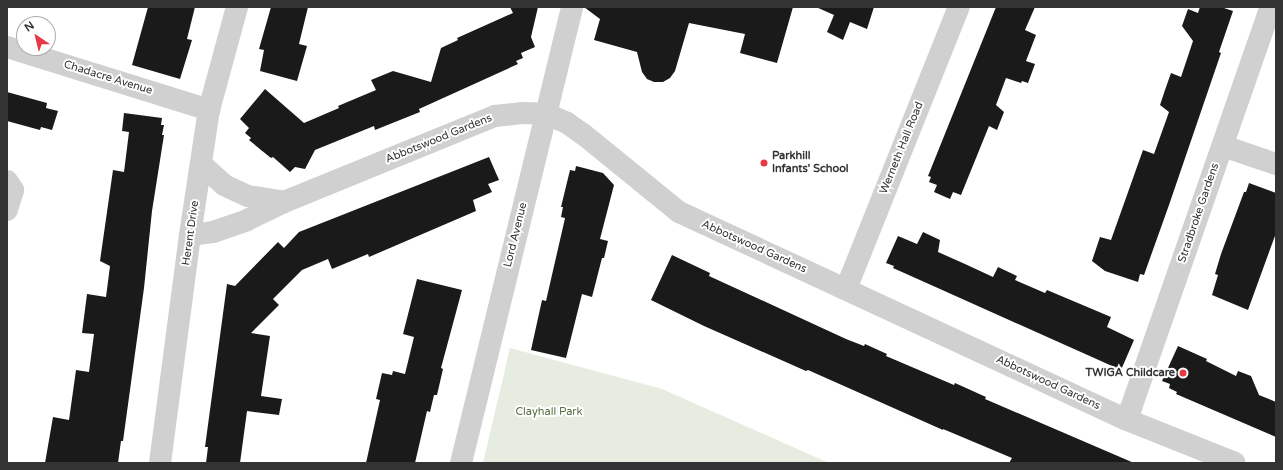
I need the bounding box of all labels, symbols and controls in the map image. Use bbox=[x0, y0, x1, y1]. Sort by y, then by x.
north arrow bbox=[16, 16, 56, 56]
text: N bbox=[22, 19, 37, 34]
street label: Chadacre Avenue bbox=[62, 58, 154, 98]
street label: Werneth Hall Road bbox=[877, 100, 927, 196]
street label: Abbotswood Gardens bbox=[384, 112, 494, 166]
place label: Parkhill Infants' School bbox=[772, 150, 849, 176]
marker: Parkhill Infants' School bbox=[759, 158, 769, 168]
street label: Stradbroke Gardens bbox=[1176, 161, 1222, 265]
street label: Herent Drive bbox=[180, 200, 202, 266]
street label: Lord Avenue bbox=[502, 201, 530, 269]
street label: Abbotswood Gardens bbox=[699, 218, 809, 276]
street label: Abbotswood Gardens bbox=[994, 353, 1102, 413]
place label: TWIGA Childcare bbox=[1086, 366, 1175, 380]
marker: TWIGA Childcare bbox=[1178, 368, 1188, 378]
park label: Clayhall Park bbox=[515, 405, 583, 419]

